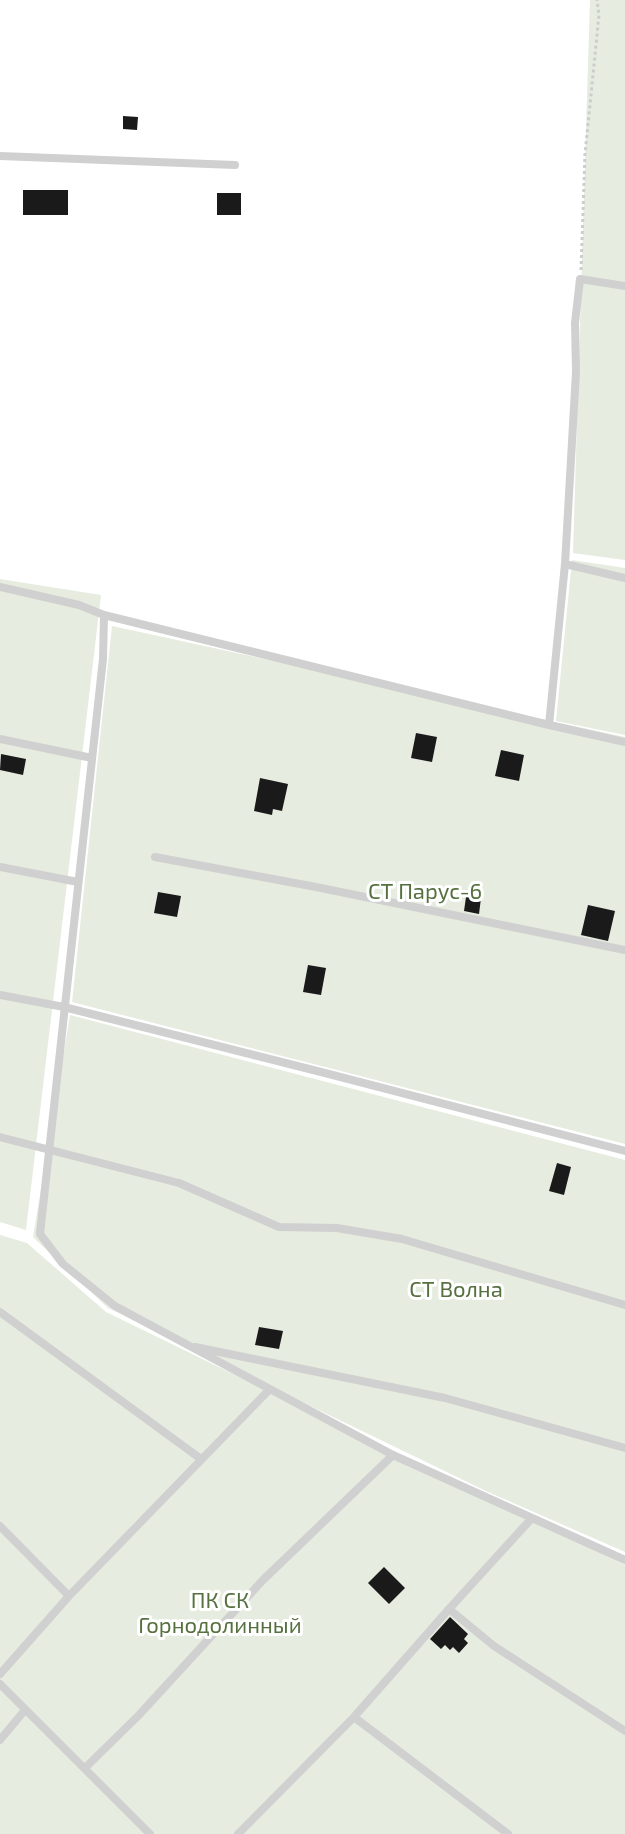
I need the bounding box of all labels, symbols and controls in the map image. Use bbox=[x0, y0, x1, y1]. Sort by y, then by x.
park label: СТ Парус-6 bbox=[368, 879, 482, 905]
park label: СТ Волна bbox=[409, 1277, 503, 1303]
park label: ПК СК Горнодолинный bbox=[138, 1588, 302, 1640]

